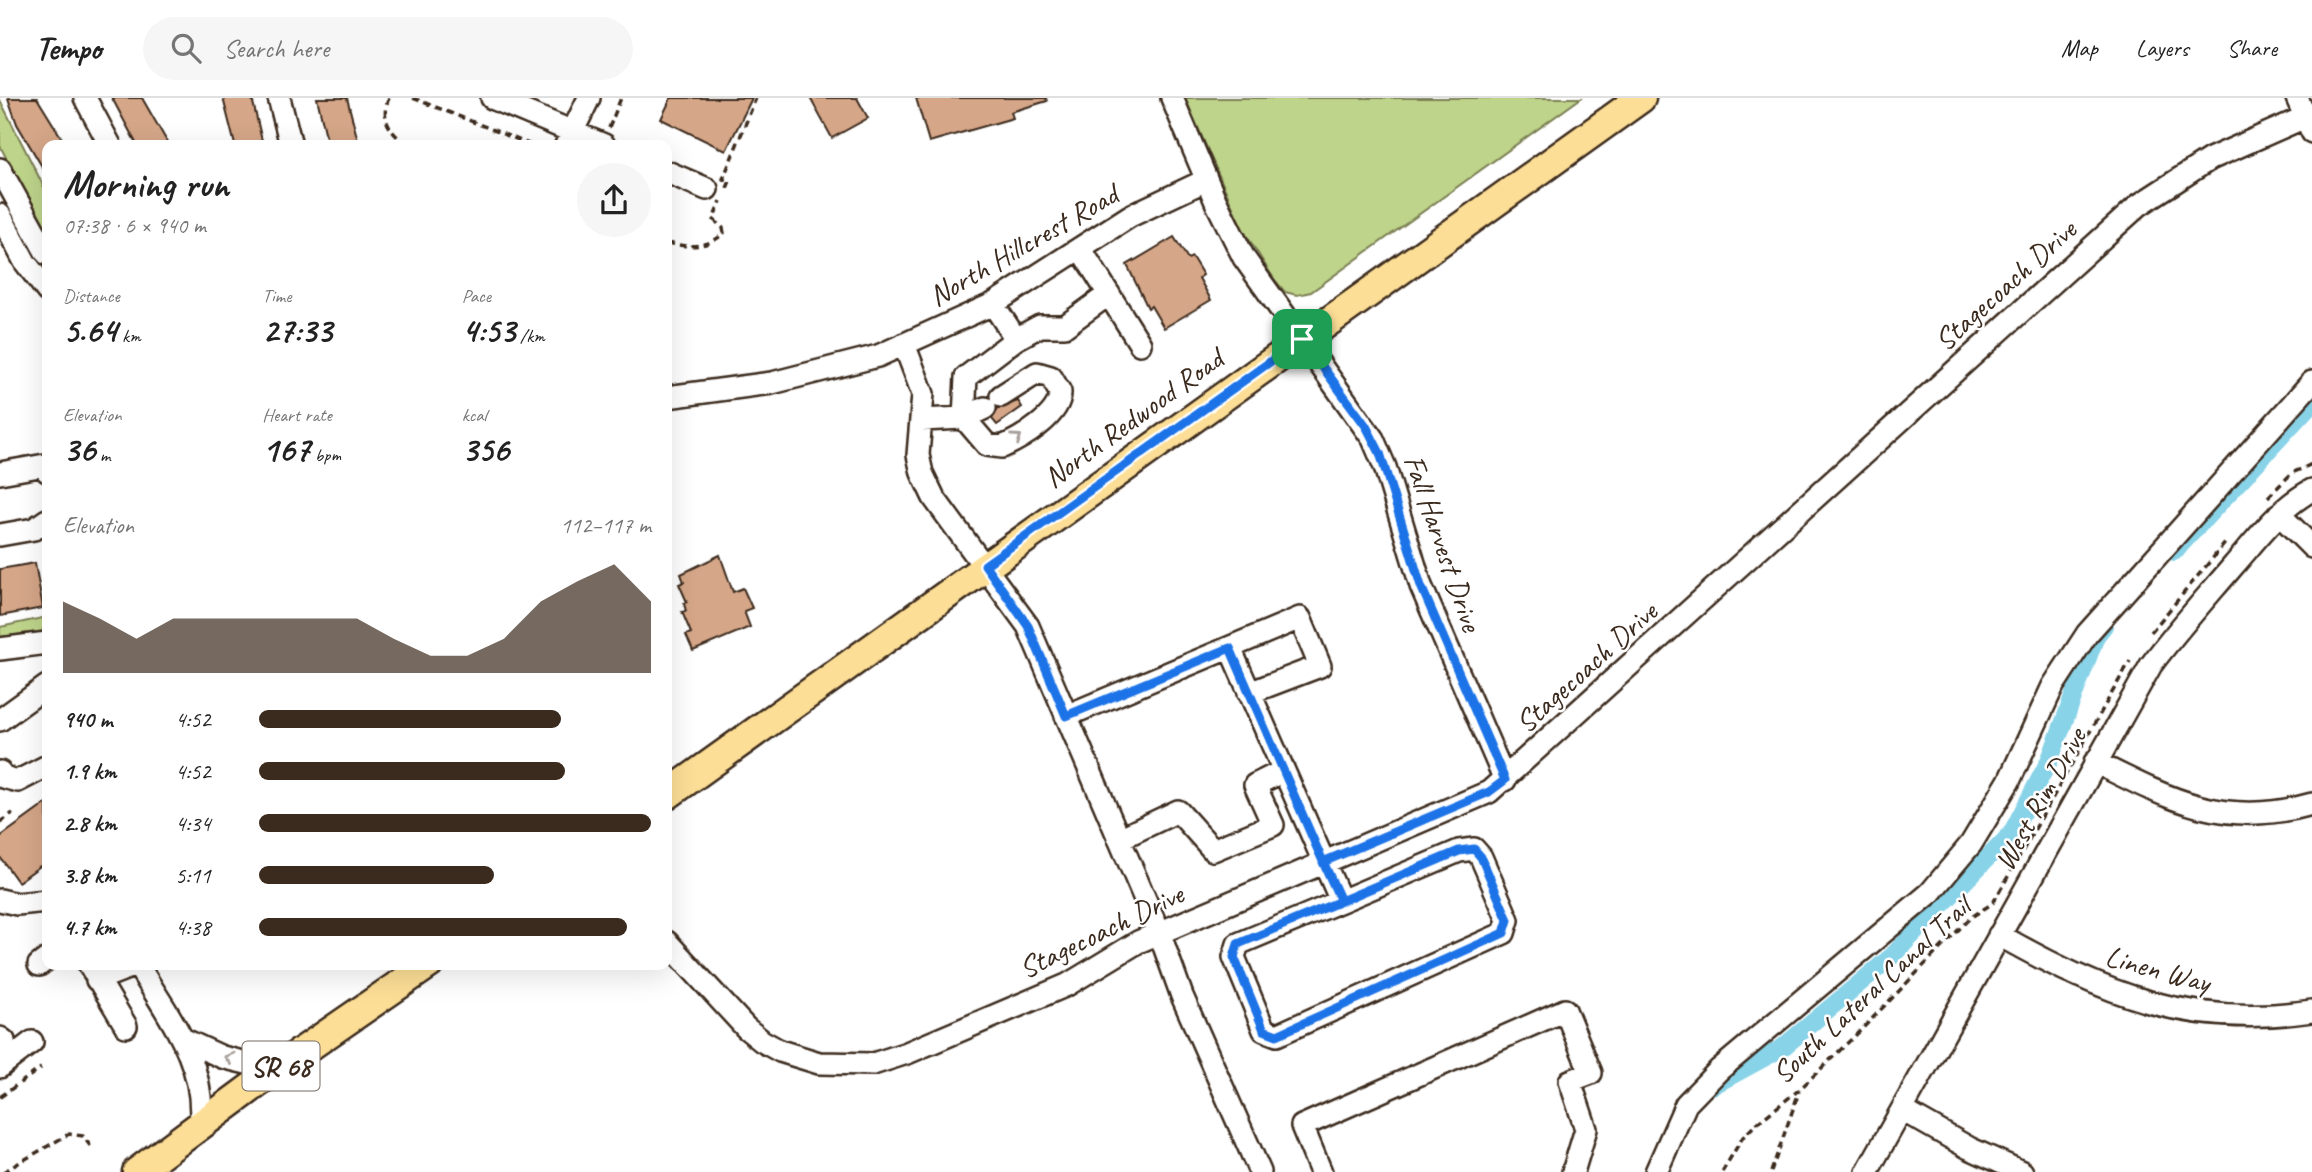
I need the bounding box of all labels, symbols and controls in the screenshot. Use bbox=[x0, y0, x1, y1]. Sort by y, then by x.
search box bbox=[143, 17, 633, 80]
text: Tempo bbox=[35, 27, 101, 69]
icon: search bbox=[167, 29, 205, 67]
text: Search here bbox=[223, 32, 329, 65]
text: Map bbox=[2061, 33, 2098, 63]
text: Layers bbox=[2136, 33, 2189, 63]
text: Share bbox=[2227, 33, 2277, 63]
text: Morning run bbox=[63, 161, 229, 208]
button: share bbox=[577, 163, 651, 237]
street label: North Hillcrest Road bbox=[922, 173, 1128, 315]
street label: Stagecoach Drive bbox=[1926, 210, 2086, 359]
text: 07:38 · 6 × 940 m bbox=[63, 211, 206, 240]
text: Distance bbox=[63, 284, 120, 308]
text: Time bbox=[262, 284, 291, 308]
text: Pace bbox=[462, 284, 491, 308]
text: 5.64 bbox=[63, 308, 117, 353]
text: 27:33 bbox=[262, 308, 332, 353]
text: 4:53 bbox=[462, 308, 515, 353]
pin bbox=[1272, 309, 1332, 369]
icon: arrive bbox=[1283, 320, 1321, 358]
text: km bbox=[117, 324, 141, 348]
text: /km bbox=[515, 324, 545, 348]
street label: North Redwood Road bbox=[1036, 338, 1234, 496]
text: Elevation bbox=[63, 403, 121, 427]
text: Heart rate bbox=[262, 403, 332, 427]
text: kcal bbox=[462, 403, 487, 427]
text: 36 bbox=[63, 427, 95, 472]
text: 167 bbox=[262, 427, 310, 472]
text: 356 bbox=[462, 427, 509, 472]
one-way arrow bbox=[1009, 434, 1022, 446]
text: m bbox=[95, 443, 111, 467]
text: bpm bbox=[310, 443, 341, 467]
street label: Fall Harvest Drive bbox=[1395, 450, 1492, 638]
text: Elevation bbox=[63, 511, 134, 540]
text: 112–117 m bbox=[560, 511, 651, 540]
street label: Stagecoach Drive bbox=[1507, 592, 1667, 741]
text: 940 m bbox=[63, 705, 112, 734]
text: 4:52 bbox=[175, 705, 211, 734]
street label: West Rim Drive bbox=[1985, 719, 2096, 877]
text: 1.9 km bbox=[63, 757, 116, 786]
text: 4:52 bbox=[175, 757, 211, 786]
text: 2.8 km bbox=[63, 809, 117, 838]
text: 4:34 bbox=[175, 809, 211, 838]
text: 3.8 km bbox=[63, 861, 117, 890]
text: 5:11 bbox=[175, 861, 211, 890]
street label: Stagecoach Drive bbox=[1012, 874, 1192, 987]
street label: South Lateral Canal Trail bbox=[1764, 885, 1982, 1092]
text: 4.7 km bbox=[63, 913, 116, 942]
text: 4:38 bbox=[175, 913, 211, 942]
street label: Linen Way bbox=[2101, 937, 2217, 1002]
road number: SR 68 bbox=[243, 1042, 320, 1090]
one-way arrow bbox=[223, 1052, 235, 1066]

